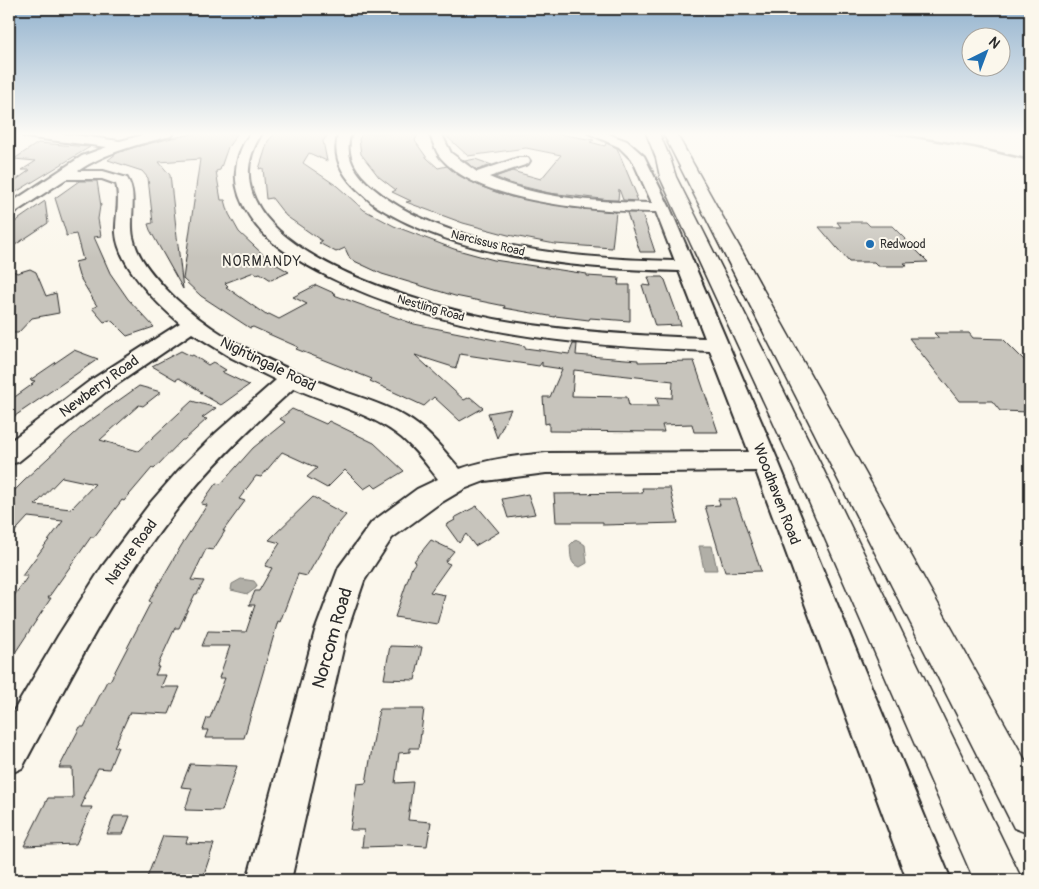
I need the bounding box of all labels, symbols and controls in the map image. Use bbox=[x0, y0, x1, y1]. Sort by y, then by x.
north arrow bbox=[962, 28, 1012, 78]
text: N bbox=[985, 33, 1004, 52]
street label: Narcissus Road bbox=[449, 227, 526, 260]
place label: Redwood bbox=[880, 237, 926, 252]
marker: Redwood bbox=[864, 238, 876, 250]
district label: NORMANDY bbox=[222, 253, 302, 270]
street label: Nestling Road bbox=[395, 292, 466, 325]
street label: Nightingale Road bbox=[217, 333, 319, 396]
street label: Newberry Road bbox=[56, 351, 143, 422]
street label: Woodhaven Road bbox=[748, 441, 805, 548]
street label: Nature Road bbox=[101, 516, 162, 589]
street label: Norcom Road bbox=[307, 585, 358, 691]

